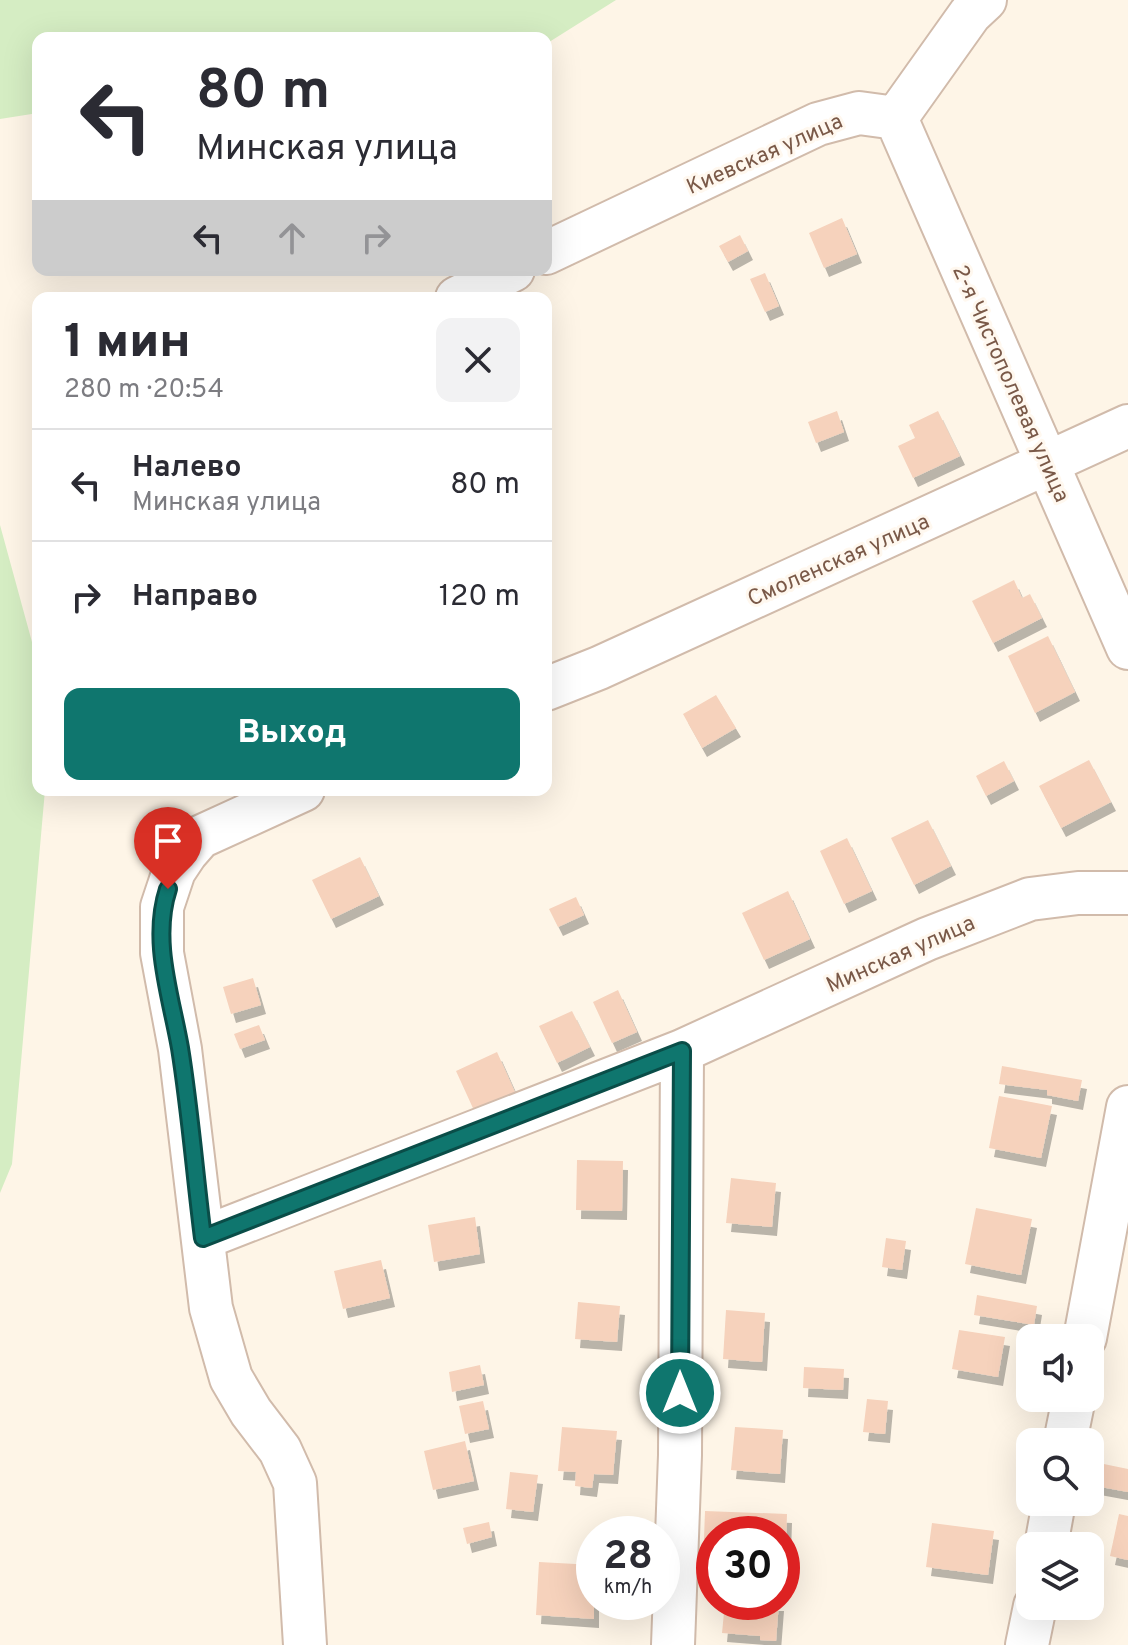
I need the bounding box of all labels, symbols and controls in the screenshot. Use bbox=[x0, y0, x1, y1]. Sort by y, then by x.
text: 80 m bbox=[196, 58, 330, 128]
icon: left bbox=[64, 64, 168, 168]
street label: Киевская улица bbox=[683, 109, 847, 202]
text: Минская улица bbox=[196, 127, 458, 173]
icon: left bbox=[186, 216, 230, 260]
icon: ahead bbox=[270, 216, 314, 260]
icon: right bbox=[354, 216, 398, 260]
street label: 2-я Чистополевая улица bbox=[945, 261, 1074, 507]
text: 1 мин bbox=[64, 314, 191, 374]
button: close bbox=[436, 318, 520, 402]
text: 280 m · 20:54 bbox=[64, 374, 224, 407]
text: Налево bbox=[132, 450, 241, 487]
icon: left bbox=[64, 463, 108, 507]
text: 80 m bbox=[450, 467, 520, 504]
text: Минская улица bbox=[132, 487, 321, 520]
street label: Смоленская улица bbox=[744, 509, 934, 614]
icon: right bbox=[64, 575, 108, 619]
text: Направо bbox=[132, 579, 258, 616]
text: 120 m bbox=[439, 579, 520, 616]
button: Выход bbox=[64, 688, 520, 780]
pin bbox=[134, 807, 202, 889]
icon: arrive bbox=[146, 819, 190, 863]
street label: Минская улица bbox=[822, 910, 980, 1000]
map controls bbox=[1016, 1324, 1104, 1620]
button: sound bbox=[1016, 1324, 1104, 1412]
position arrow bbox=[638, 1351, 722, 1435]
button: search bbox=[1016, 1428, 1104, 1516]
speed limit sign: 30 bbox=[696, 1516, 800, 1620]
button: layers bbox=[1016, 1532, 1104, 1620]
text: 28 bbox=[603, 1533, 653, 1583]
text: km/h bbox=[604, 1575, 652, 1601]

